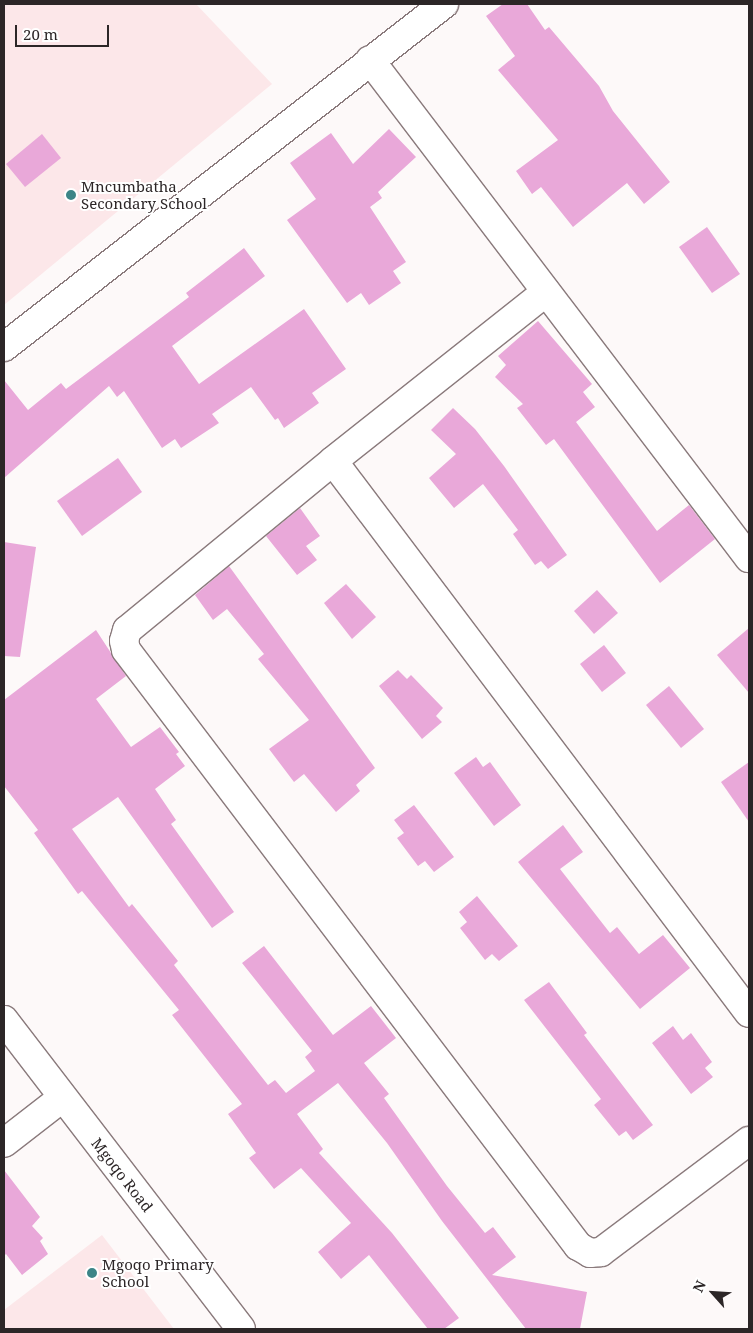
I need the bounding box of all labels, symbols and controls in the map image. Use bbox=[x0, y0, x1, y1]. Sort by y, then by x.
scale bar bbox=[18, 15, 111, 47]
text: 20 m bbox=[23, 24, 58, 44]
place label: Mncumbatha Secondary School bbox=[81, 177, 207, 212]
marker: Mncumbatha Secondary School bbox=[65, 189, 77, 201]
street label: Mgoqo Road bbox=[88, 1135, 156, 1215]
place label: Mgoqo Primary School bbox=[102, 1255, 214, 1290]
marker: Mgoqo Primary School bbox=[86, 1267, 98, 1279]
north arrow bbox=[688, 1268, 738, 1318]
text: N bbox=[688, 1277, 710, 1295]

